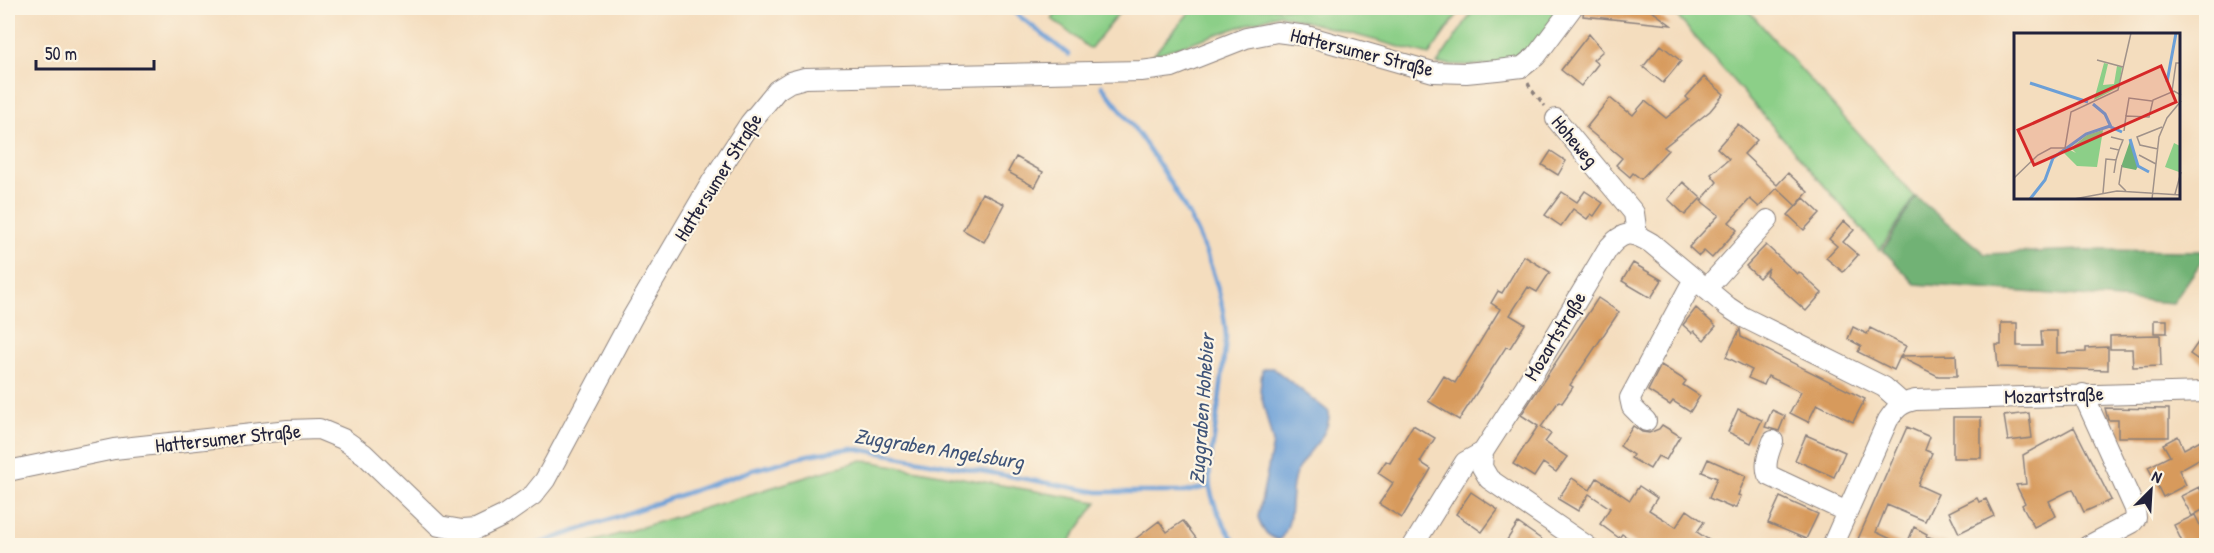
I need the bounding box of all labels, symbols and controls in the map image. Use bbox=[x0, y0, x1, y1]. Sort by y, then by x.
street label: Hattersumer Straße bbox=[1288, 21, 1436, 82]
scale bar bbox=[36, 33, 154, 71]
inset map bbox=[2014, 33, 2181, 200]
text: 50 m bbox=[45, 41, 77, 66]
street label: Hattersumer Straße bbox=[667, 108, 768, 246]
street label: Hoheweg bbox=[1546, 109, 1605, 172]
street label: Mozartstraße bbox=[1517, 286, 1592, 385]
water label: Zuggraben Hohebier bbox=[1182, 330, 1221, 485]
street label: Mozartstraße bbox=[2004, 379, 2104, 410]
street label: Hattersumer Straße bbox=[154, 416, 302, 459]
water label: Zuggraben Angelsburg bbox=[852, 421, 1027, 476]
north arrow bbox=[2121, 460, 2181, 520]
text: N bbox=[2149, 465, 2166, 488]

